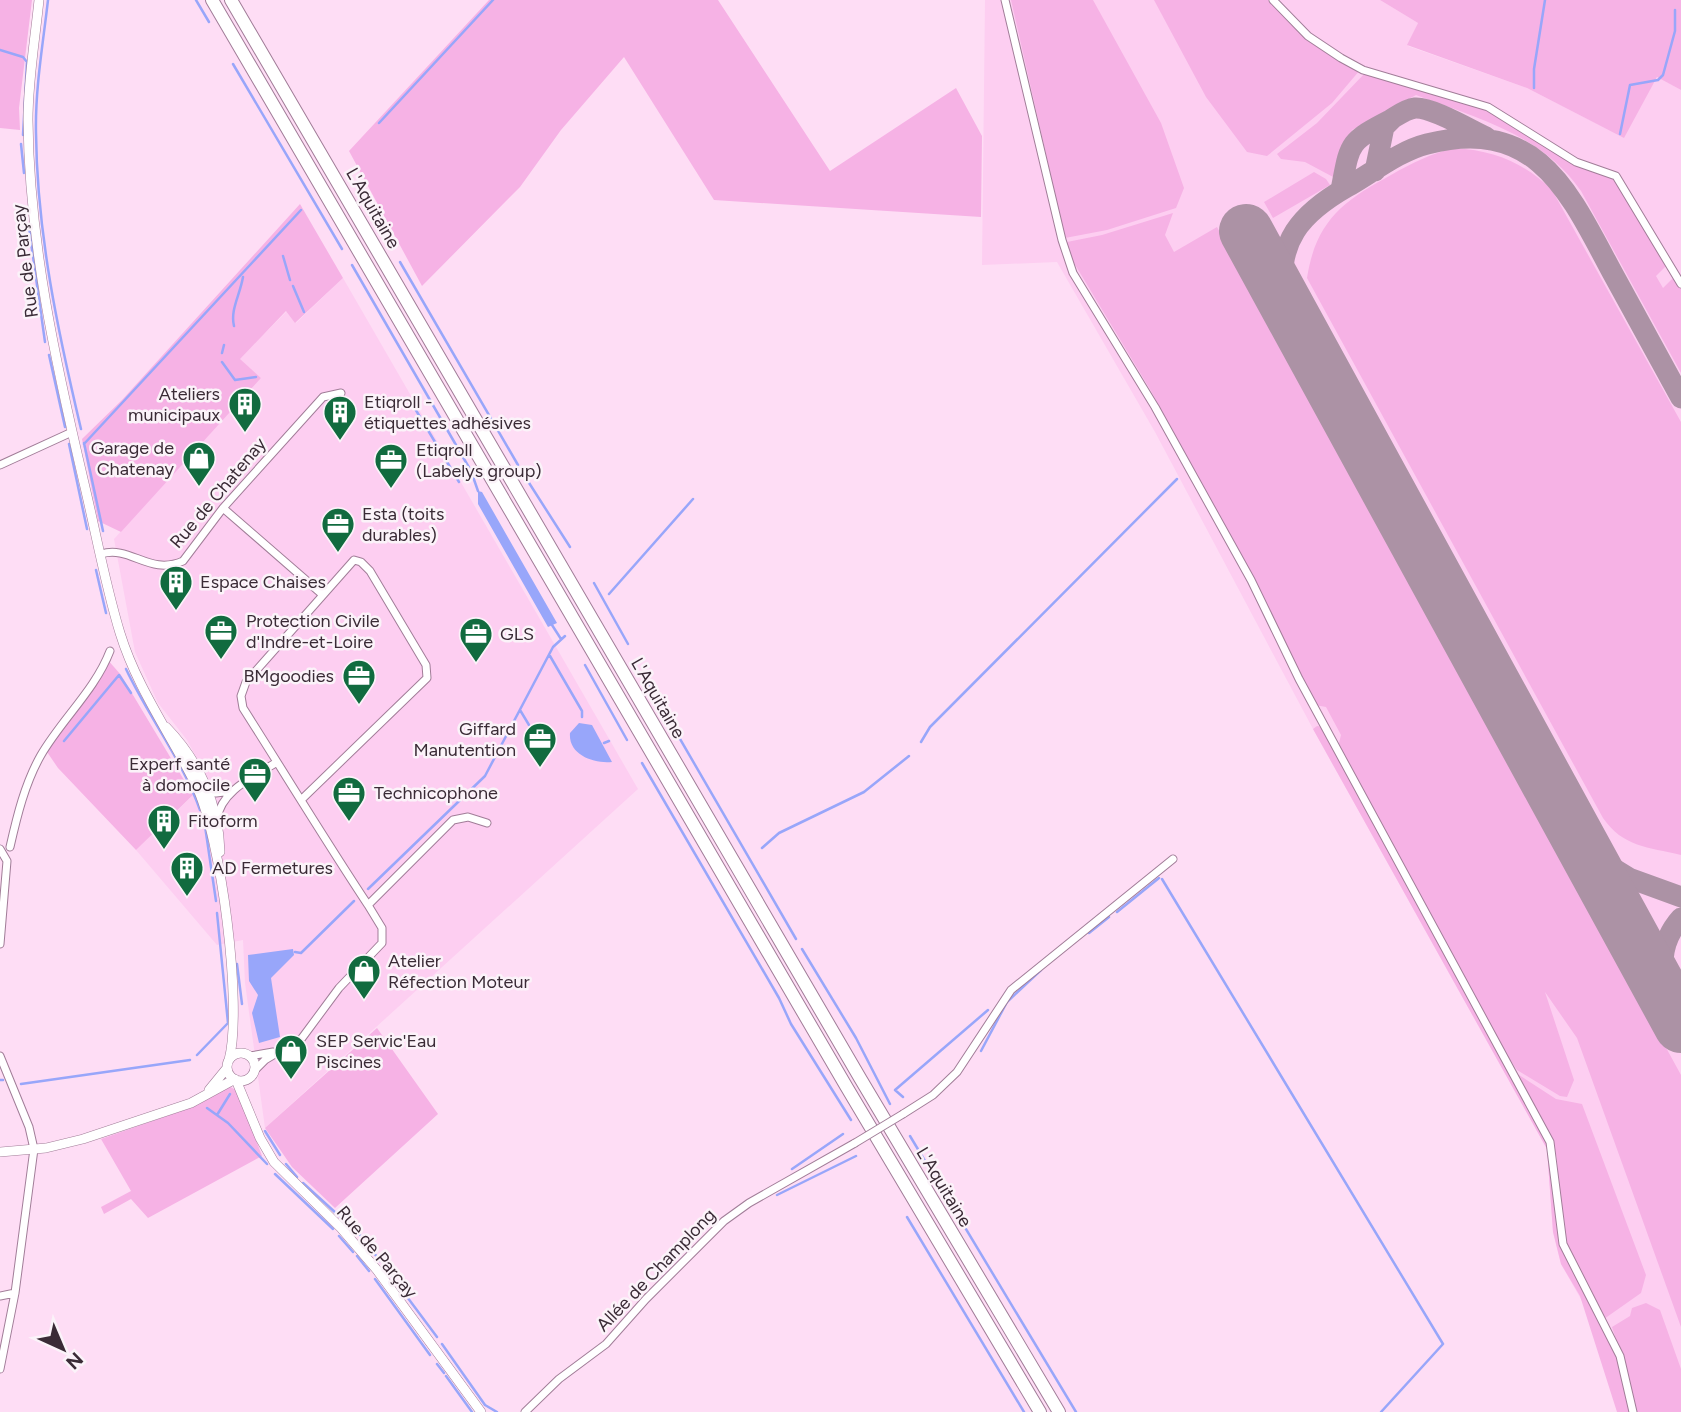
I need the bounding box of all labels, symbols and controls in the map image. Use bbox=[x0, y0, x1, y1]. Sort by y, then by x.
street label: L'Aquitaine bbox=[341, 164, 405, 252]
street label: Rue de Parçay bbox=[7, 202, 43, 319]
place label: Ateliers municipaux bbox=[128, 383, 220, 426]
building icon: Ateliers municipaux bbox=[226, 385, 264, 434]
place label: Etiqroll - étiquettes adhésives bbox=[364, 391, 531, 434]
building icon: Etiqroll - étiquettes adhésives bbox=[321, 393, 359, 442]
street label: Rue de Chatenay bbox=[165, 433, 271, 553]
place label: Garage de Chatenay bbox=[91, 437, 175, 480]
shop icon: Garage de Chatenay bbox=[180, 439, 218, 488]
place label: Etiqroll (Labelys group) bbox=[416, 439, 542, 482]
office icon: Etiqroll (Labelys group) bbox=[372, 441, 410, 490]
place label: Esta (toits durables) bbox=[362, 503, 444, 546]
office icon: Esta (toits durables) bbox=[319, 505, 357, 554]
building icon: Espace Chaises bbox=[157, 563, 195, 612]
place label: Espace Chaises bbox=[200, 571, 326, 593]
place label: Protection Civile d'Indre-et-Loire bbox=[246, 610, 380, 653]
office icon: Protection Civile d'Indre-et-Loire bbox=[202, 612, 240, 661]
office icon: GLS bbox=[457, 615, 495, 664]
place label: GLS bbox=[500, 623, 534, 645]
street label: L'Aquitaine bbox=[626, 654, 690, 742]
office icon: BMgoodies bbox=[340, 657, 378, 706]
place label: BMgoodies bbox=[243, 665, 334, 687]
place label: Giffard Manutention bbox=[413, 718, 516, 761]
office icon: Giffard Manutention bbox=[521, 720, 559, 769]
place label: Experf santé à domocile bbox=[129, 753, 230, 796]
office icon: Experf santé à domocile bbox=[236, 755, 274, 804]
office icon: Technicophone bbox=[330, 774, 368, 823]
place label: Technicophone bbox=[374, 782, 498, 804]
building icon: Fitoform bbox=[145, 802, 183, 851]
place label: Fitoform bbox=[188, 810, 258, 832]
building icon: AD Fermetures bbox=[168, 849, 206, 898]
place label: AD Fermetures bbox=[212, 857, 333, 879]
place label: Atelier Réfection Moteur bbox=[388, 950, 530, 993]
shop icon: Atelier Réfection Moteur bbox=[345, 952, 383, 1001]
place label: SEP Servic'Eau Piscines bbox=[316, 1030, 436, 1073]
shop icon: SEP Servic'Eau Piscines bbox=[272, 1032, 310, 1081]
street label: L'Aquitaine bbox=[911, 1143, 977, 1231]
street label: Rue de Parçay bbox=[332, 1201, 422, 1303]
street label: Allée de Champlong bbox=[592, 1204, 720, 1336]
north arrow bbox=[28, 1314, 98, 1384]
text: N bbox=[61, 1347, 88, 1374]

